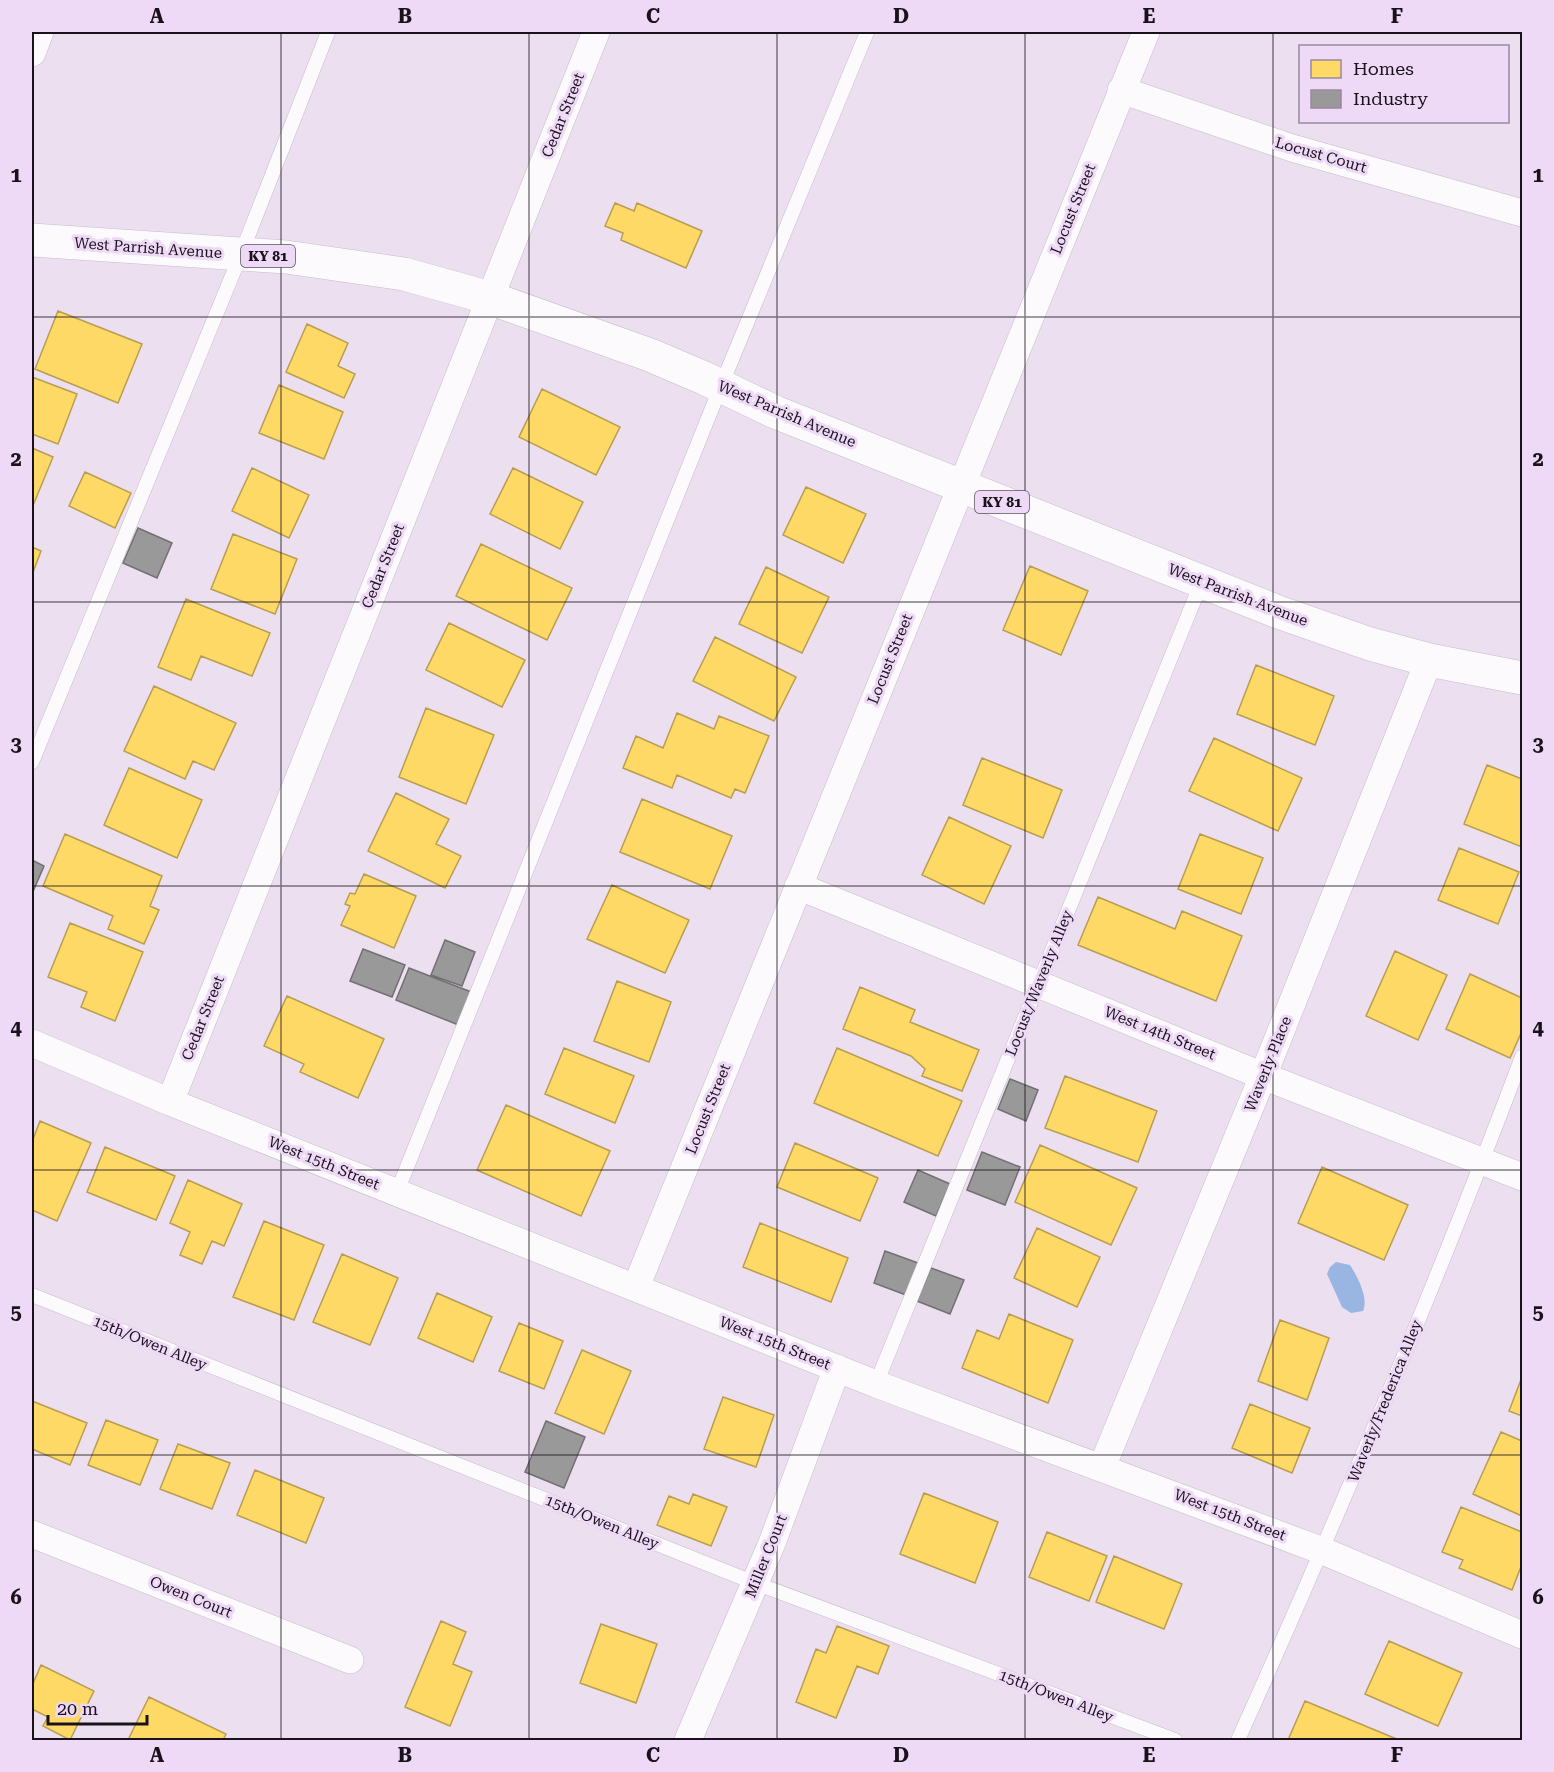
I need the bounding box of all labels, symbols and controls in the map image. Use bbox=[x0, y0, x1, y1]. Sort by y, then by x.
text: A bbox=[150, 4, 165, 28]
text: B bbox=[398, 4, 412, 28]
text: C bbox=[646, 4, 660, 28]
text: D bbox=[893, 4, 909, 28]
text: E bbox=[1143, 4, 1156, 28]
text: F bbox=[1391, 4, 1403, 28]
legend bbox=[1299, 45, 1509, 123]
text: Homes bbox=[1353, 58, 1414, 79]
street label: Cedar Street bbox=[538, 70, 588, 160]
text: Industry bbox=[1353, 88, 1428, 109]
street label: Locust Court bbox=[1273, 133, 1369, 177]
street label: Locust Street bbox=[1047, 161, 1099, 257]
text: 1 bbox=[10, 163, 22, 187]
text: 1 bbox=[1532, 163, 1544, 187]
street label: West Parrish Avenue bbox=[73, 234, 223, 262]
road number: KY 81 bbox=[241, 245, 295, 267]
street label: West Parrish Avenue bbox=[715, 377, 859, 451]
text: 2 bbox=[10, 447, 22, 471]
text: 2 bbox=[1532, 447, 1544, 471]
road number: KY 81 bbox=[975, 491, 1029, 513]
street label: Cedar Street bbox=[358, 521, 408, 611]
street label: West Parrish Avenue bbox=[1166, 560, 1310, 630]
street label: Locust Street bbox=[864, 611, 916, 707]
text: 3 bbox=[10, 732, 22, 756]
text: 3 bbox=[1532, 732, 1544, 756]
street label: Locust/Waverly Alley bbox=[1001, 907, 1077, 1059]
street label: Cedar Street bbox=[178, 973, 228, 1063]
street label: West 14th Street bbox=[1102, 1003, 1219, 1064]
street label: Waverly Place bbox=[1241, 1014, 1295, 1114]
text: 4 bbox=[10, 1016, 22, 1040]
text: 4 bbox=[1532, 1016, 1544, 1040]
street label: Locust Street bbox=[682, 1061, 734, 1157]
street label: West 15th Street bbox=[266, 1133, 383, 1194]
text: 5 bbox=[10, 1300, 22, 1324]
text: 5 bbox=[1532, 1300, 1544, 1324]
street label: 15th/Owen Alley bbox=[91, 1312, 210, 1374]
street label: West 15th Street bbox=[717, 1313, 834, 1374]
street label: Waverly/Frederica Alley bbox=[1344, 1317, 1426, 1485]
street label: West 15th Street bbox=[1172, 1485, 1289, 1545]
street label: 15th/Owen Alley bbox=[543, 1491, 662, 1553]
street label: Miller Court bbox=[741, 1511, 791, 1600]
street label: Owen Court bbox=[147, 1572, 235, 1622]
text: 6 bbox=[10, 1585, 22, 1609]
text: 6 bbox=[1532, 1585, 1544, 1609]
street label: 15th/Owen Alley bbox=[996, 1666, 1116, 1726]
scale bar bbox=[48, 1688, 147, 1726]
text: 20 m bbox=[57, 1698, 98, 1719]
text: A bbox=[150, 1743, 165, 1767]
text: B bbox=[398, 1743, 412, 1767]
text: C bbox=[646, 1743, 660, 1767]
text: D bbox=[893, 1743, 909, 1767]
text: E bbox=[1143, 1743, 1156, 1767]
text: F bbox=[1391, 1743, 1403, 1767]

